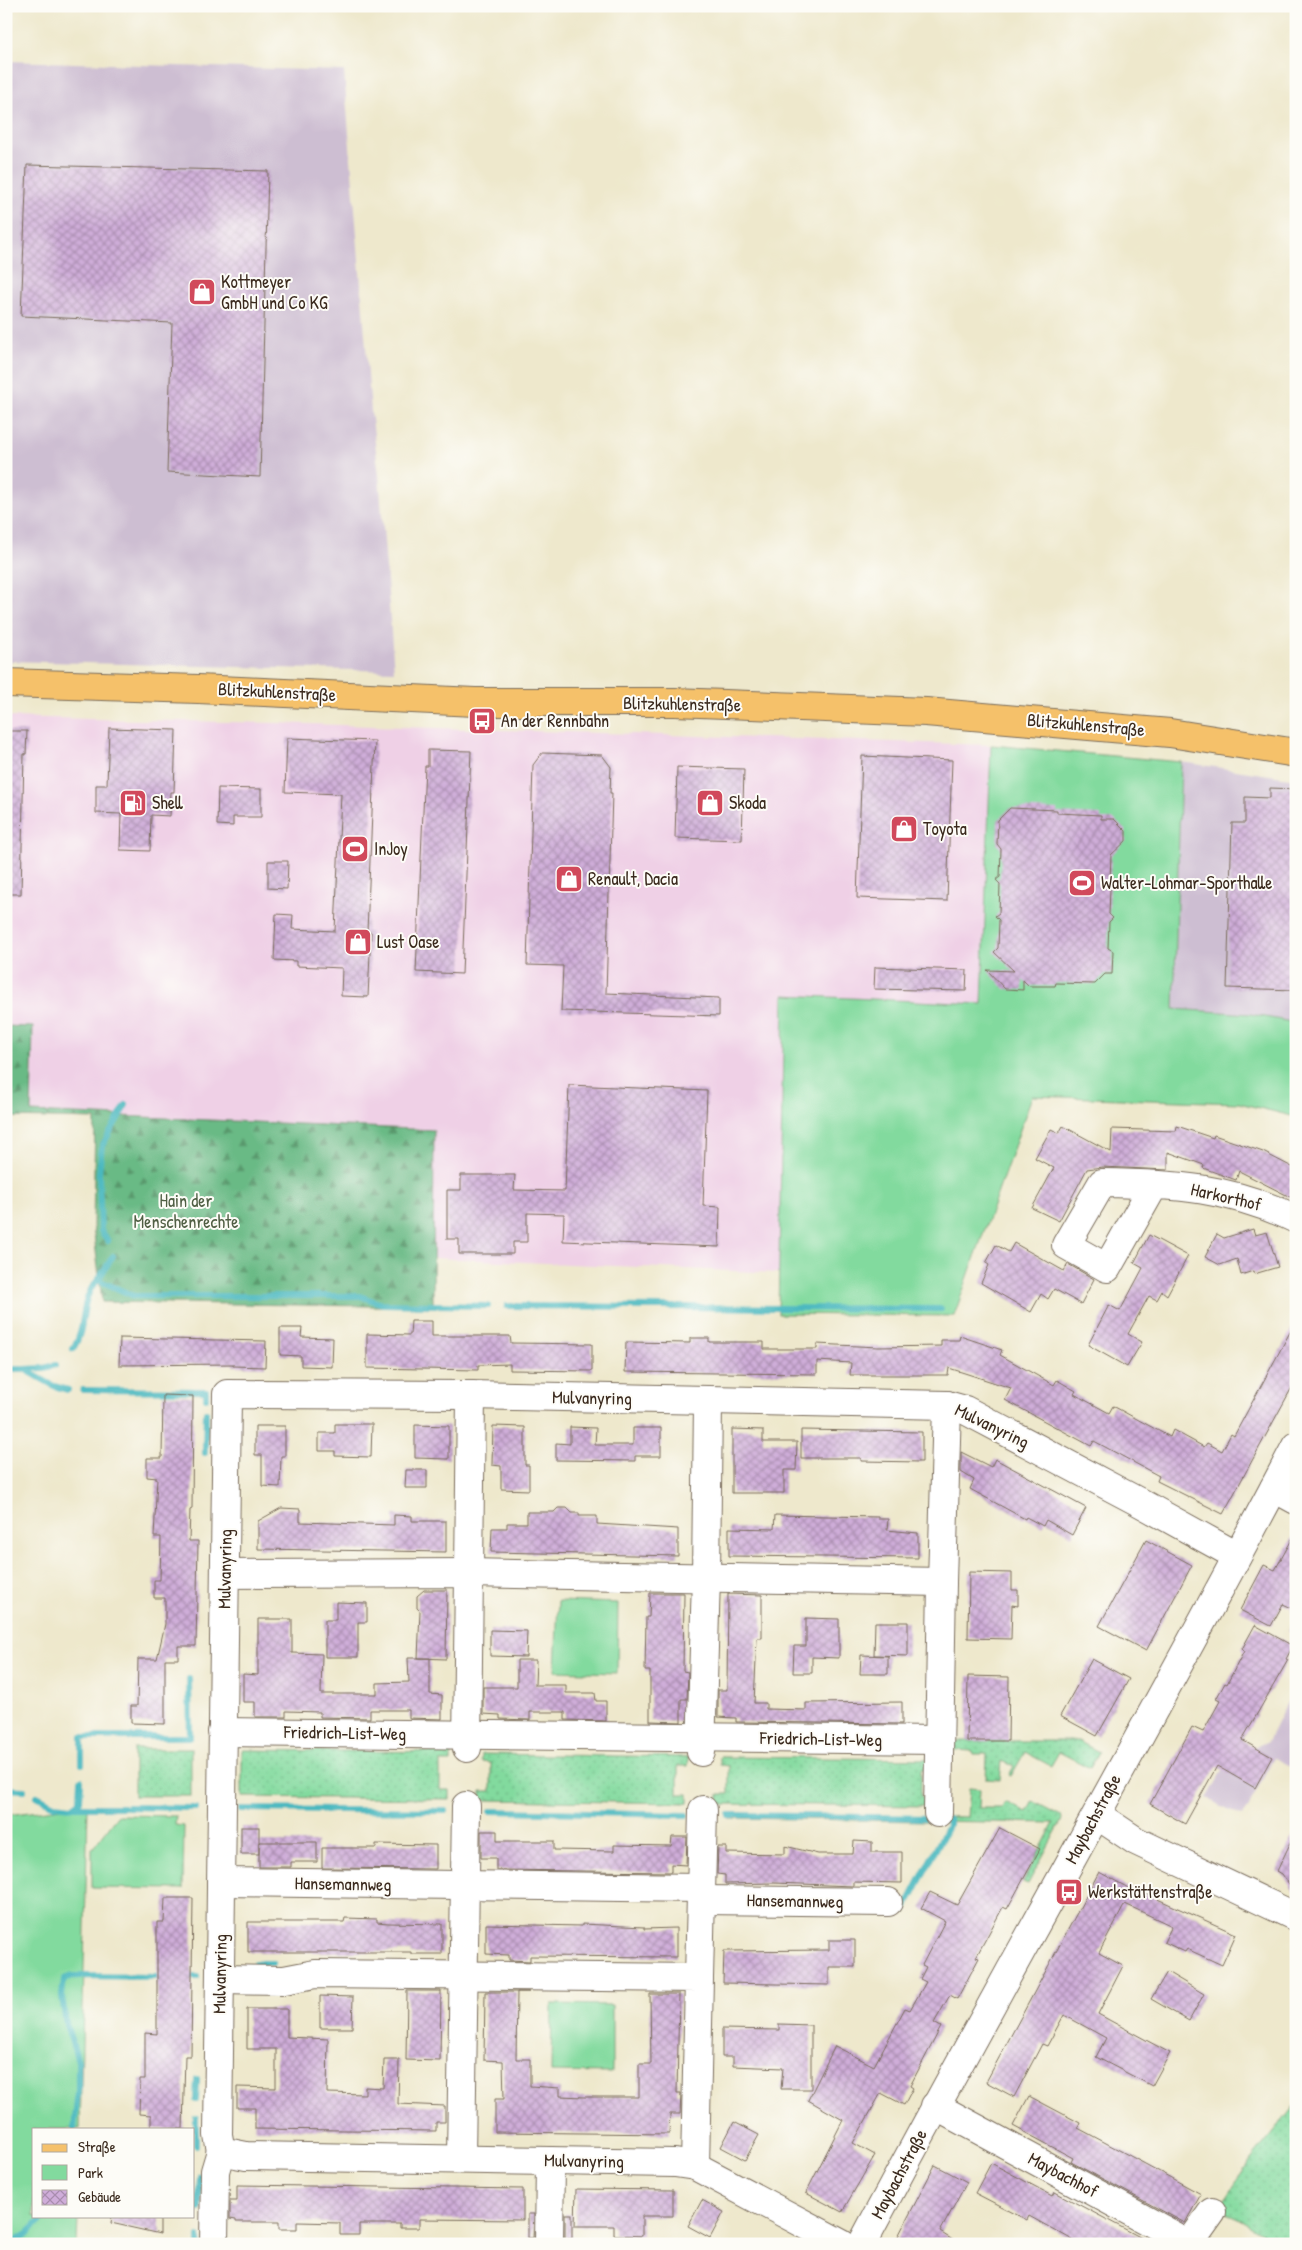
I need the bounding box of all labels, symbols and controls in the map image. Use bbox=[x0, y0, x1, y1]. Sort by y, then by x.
place label: Kottmeyer GmbH und Co KG bbox=[221, 269, 328, 315]
shop icon: Kottmeyer GmbH und Co KG bbox=[187, 277, 217, 307]
street label: Blitzkuhlenstraße bbox=[217, 676, 337, 707]
street label: Blitzkuhlenstraße bbox=[623, 690, 741, 717]
bus stop icon: An der Rennbahn bbox=[467, 706, 497, 736]
street label: Blitzkuhlenstraße bbox=[1026, 707, 1146, 742]
place label: An der Rennbahn bbox=[501, 708, 609, 733]
fuel station icon: Shell bbox=[118, 788, 148, 818]
shop icon: Skoda bbox=[695, 788, 725, 818]
place label: Shell bbox=[152, 790, 183, 815]
place label: Skoda bbox=[729, 790, 766, 815]
shop icon: Toyota bbox=[889, 814, 919, 844]
place label: Toyota bbox=[923, 816, 967, 841]
sports icon: InJoy bbox=[340, 834, 370, 864]
place label: InJoy bbox=[374, 836, 408, 861]
shop icon: Renault, Dacia bbox=[554, 864, 584, 894]
place label: Renault, Dacia bbox=[588, 866, 678, 891]
sports icon: Walter-Lohmar-Sporthalle bbox=[1067, 868, 1097, 898]
place label: Walter-Lohmar-Sporthalle bbox=[1101, 870, 1272, 895]
shop icon: Lust Oase bbox=[343, 927, 373, 957]
place label: Lust Oase bbox=[377, 929, 439, 954]
street label: Harkorthof bbox=[1188, 1176, 1264, 1217]
park label: Hain der Menschenrechte bbox=[134, 1188, 238, 1234]
street label: Mulvanyring bbox=[552, 1384, 632, 1411]
street label: Mulvanyring bbox=[951, 1397, 1034, 1454]
street label: Mulvanyring bbox=[211, 1529, 238, 1609]
street label: Friedrich-List-Weg bbox=[283, 1719, 406, 1746]
street label: Friedrich-List-Weg bbox=[759, 1725, 882, 1752]
street label: Maybachstraße bbox=[1058, 1770, 1127, 1868]
street label: Hansemannweg bbox=[294, 1870, 392, 1897]
bus stop icon: Werkstättenstraße bbox=[1054, 1877, 1084, 1907]
place label: Werkstättenstraße bbox=[1088, 1879, 1212, 1904]
street label: Hansemannweg bbox=[746, 1887, 844, 1914]
street label: Mulvanyring bbox=[206, 1934, 233, 2014]
street label: Maybachstraße bbox=[864, 2125, 933, 2223]
legend bbox=[32, 2128, 195, 2218]
text: Straße bbox=[78, 2136, 116, 2157]
street label: Maybachhof bbox=[1024, 2146, 1103, 2204]
street label: Mulvanyring bbox=[544, 2147, 624, 2174]
text: Park bbox=[78, 2162, 103, 2183]
text: Gebäude bbox=[78, 2186, 121, 2207]

